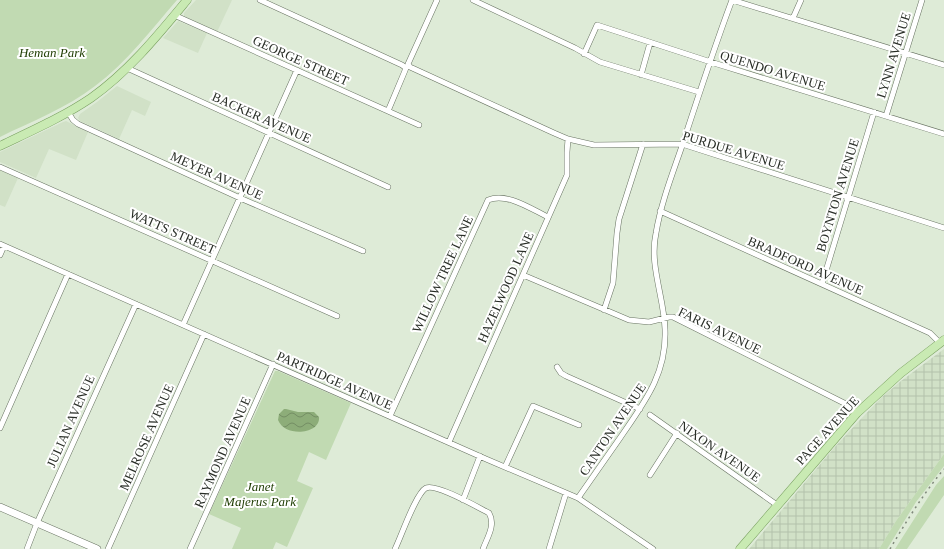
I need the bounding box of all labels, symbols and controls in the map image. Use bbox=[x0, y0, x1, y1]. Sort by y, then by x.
street label: LYNN AVENUE bbox=[873, 10, 914, 100]
street label: GEORGE STREET bbox=[250, 33, 351, 88]
park label: Heman Park bbox=[18, 45, 85, 60]
street label: QUENDO AVENUE bbox=[718, 47, 827, 94]
street label: BACKER AVENUE bbox=[210, 89, 314, 146]
street label: PURDUE AVENUE bbox=[681, 128, 787, 173]
street label: BOYNTON AVENUE bbox=[813, 137, 862, 254]
street label: MEYER AVENUE bbox=[168, 148, 265, 203]
street label: WATTS STREET bbox=[127, 206, 218, 257]
street label: WILLOW TREE LANE bbox=[409, 213, 476, 335]
street label: HAZELWOOD LANE bbox=[474, 229, 537, 345]
street label: BRADFORD AVENUE bbox=[746, 233, 866, 298]
street label: FARIS AVENUE bbox=[676, 304, 764, 357]
street label: PARTRIDGE AVENUE bbox=[275, 348, 395, 413]
street label: JULIAN AVENUE bbox=[43, 373, 98, 470]
street label: CANTON AVENUE bbox=[576, 380, 649, 478]
street label: MELROSE AVENUE bbox=[116, 382, 177, 493]
street label: PAGE AVENUE bbox=[793, 393, 862, 468]
street label: RAYMOND AVENUE bbox=[191, 394, 254, 510]
street label: NIXON AVENUE bbox=[676, 418, 763, 485]
park label: Janet Majerus Park bbox=[223, 479, 296, 509]

